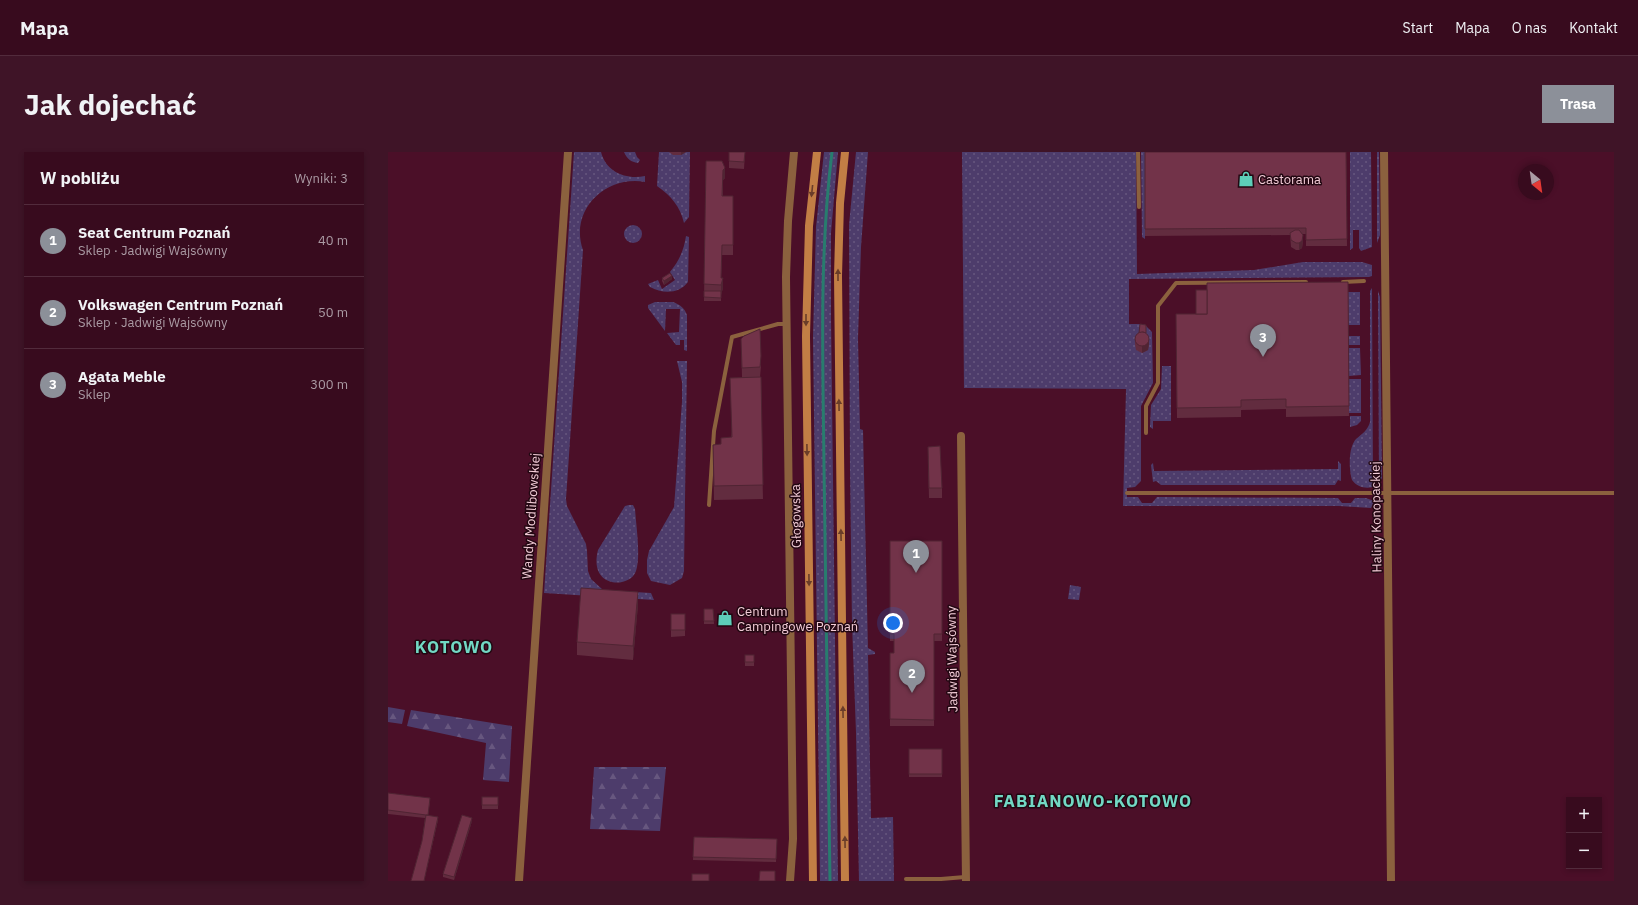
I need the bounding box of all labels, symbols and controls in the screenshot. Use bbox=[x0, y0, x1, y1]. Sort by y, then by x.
text: Mapa bbox=[20, 16, 69, 40]
text: Start bbox=[1403, 19, 1433, 37]
text: Mapa bbox=[1455, 19, 1490, 37]
text: O nas bbox=[1512, 19, 1547, 37]
text: Kontakt bbox=[1569, 19, 1618, 37]
button: Trasa bbox=[1542, 85, 1614, 123]
text: Jak dojechać bbox=[24, 86, 196, 123]
north arrow bbox=[1518, 164, 1554, 200]
text: W pobliżu bbox=[40, 167, 120, 189]
text: Wyniki: 3 bbox=[295, 170, 348, 187]
shop icon: Castorama bbox=[1237, 170, 1255, 188]
place label: Castorama bbox=[1258, 171, 1321, 188]
one-way arrow bbox=[809, 185, 816, 197]
text: Seat Centrum Poznań bbox=[78, 223, 230, 242]
text: 1 bbox=[49, 232, 57, 249]
text: 40 m bbox=[318, 232, 348, 249]
text: Sklep · Jadwigi Wajsówny bbox=[78, 242, 227, 259]
one-way arrow bbox=[835, 268, 841, 281]
text: Volkswagen Centrum Poznań bbox=[78, 295, 283, 314]
text: 2 bbox=[49, 304, 57, 321]
text: 50 m bbox=[318, 304, 348, 321]
text: Sklep · Jadwigi Wajsówny bbox=[78, 314, 227, 331]
one-way arrow bbox=[803, 314, 809, 327]
pin: 3 bbox=[1250, 324, 1276, 357]
text: Agata Meble bbox=[78, 367, 166, 386]
text: 3 bbox=[49, 376, 57, 393]
text: 300 m bbox=[310, 376, 348, 393]
text: Sklep bbox=[78, 386, 111, 403]
one-way arrow bbox=[836, 398, 842, 411]
one-way arrow bbox=[804, 444, 810, 457]
street label: Wandy Modlibowskiej bbox=[518, 452, 544, 580]
street label: Haliny Konopackiej bbox=[1367, 461, 1385, 573]
street label: Głogowska bbox=[787, 484, 805, 548]
one-way arrow bbox=[838, 528, 844, 541]
pin: 1 bbox=[903, 540, 929, 573]
one-way arrow bbox=[806, 574, 812, 587]
place label: Centrum Campingowe Poznań bbox=[737, 603, 858, 635]
street label: Jadwigi Wajsówny bbox=[943, 605, 961, 712]
shop icon: Centrum Campingowe Poznań bbox=[716, 609, 734, 627]
your location bbox=[883, 613, 903, 633]
district label: KOTOWO bbox=[415, 636, 493, 658]
pin: 2 bbox=[899, 660, 925, 693]
one-way arrow bbox=[840, 705, 846, 718]
district label: FABIANOWO-KOTOWO bbox=[994, 790, 1192, 812]
map controls bbox=[1566, 797, 1602, 869]
button: + bbox=[1566, 797, 1602, 833]
button: − bbox=[1566, 833, 1602, 869]
one-way arrow bbox=[842, 835, 848, 848]

